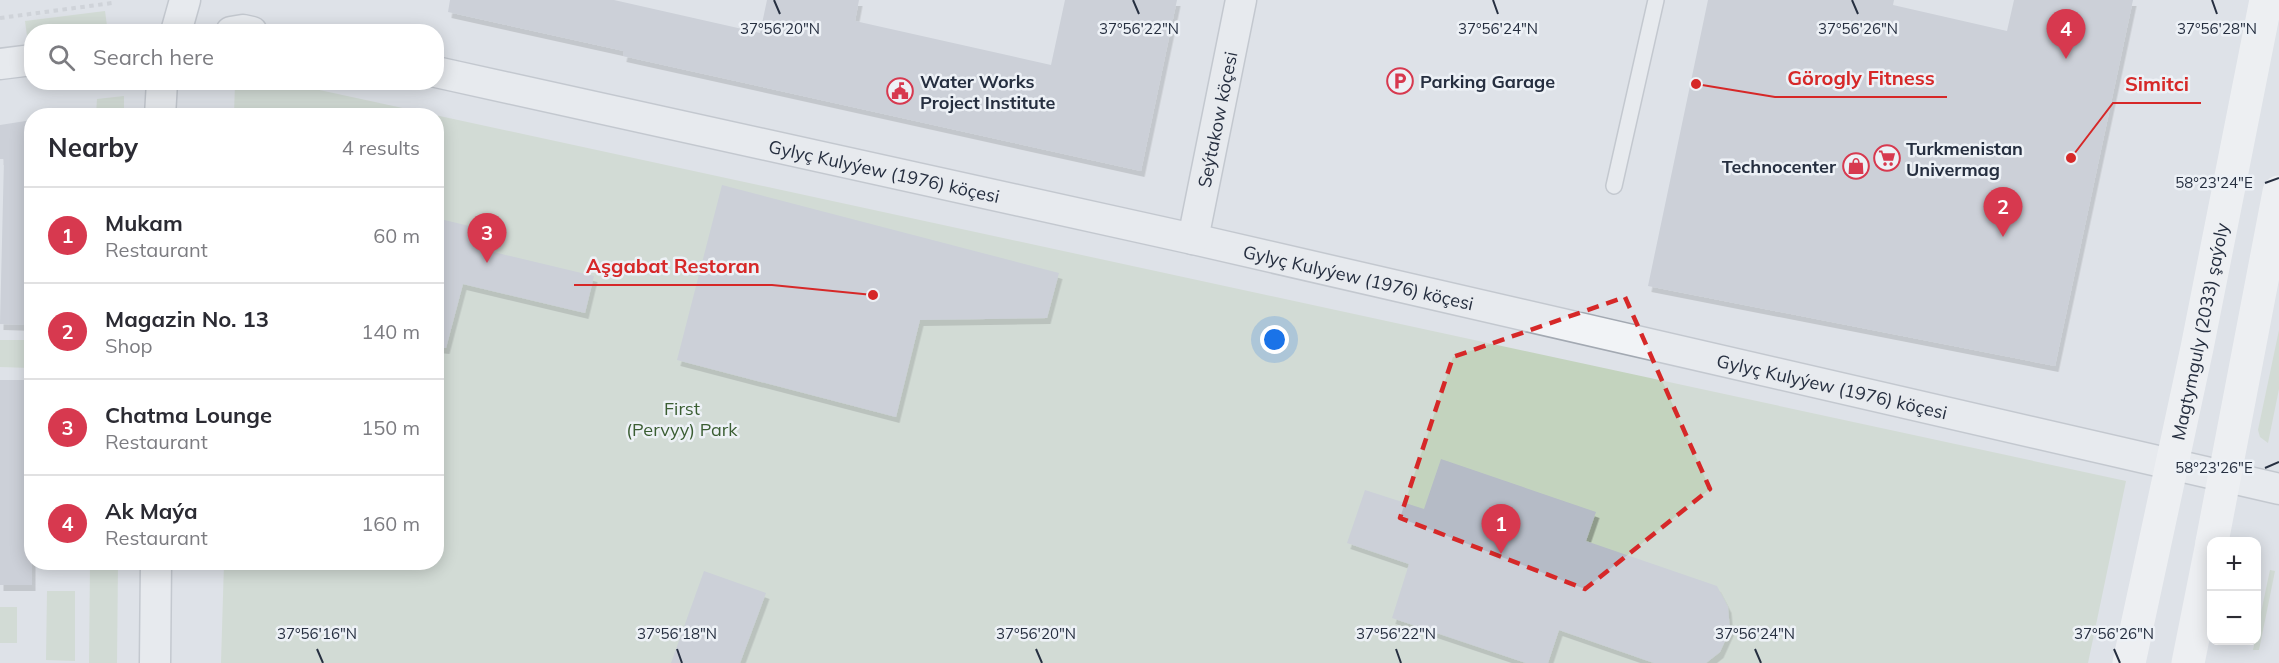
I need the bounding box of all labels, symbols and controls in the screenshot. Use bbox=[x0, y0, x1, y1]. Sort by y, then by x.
pin: 4 bbox=[2046, 10, 2086, 59]
text: 37°56'20"N bbox=[740, 19, 820, 38]
text: 37°56'22"N bbox=[1099, 19, 1179, 38]
text: 37°56'24"N bbox=[1458, 19, 1538, 38]
text: 37°56'26"N bbox=[1818, 19, 1898, 38]
text: 37°56'28"N bbox=[2177, 19, 2257, 38]
search box bbox=[24, 24, 444, 90]
icon: search bbox=[45, 41, 78, 74]
text: Search here bbox=[93, 43, 214, 71]
street label: Seýtakow köçesi bbox=[1192, 49, 1242, 190]
callout: Görogly Fitness bbox=[1775, 59, 1947, 97]
text: Görogly Fitness bbox=[1787, 65, 1935, 90]
callout: Simitci bbox=[2113, 65, 2201, 103]
parking icon: Parking Garage bbox=[1385, 66, 1415, 96]
place label: Water Works Project Institute bbox=[920, 70, 1056, 114]
place label: Parking Garage bbox=[1420, 70, 1555, 93]
text: Simitci bbox=[2125, 71, 2189, 96]
public building icon: Water Works Project Institute bbox=[885, 76, 915, 106]
text: Nearby bbox=[48, 131, 138, 164]
street label: Gylyç Kulyýew (1976) köçesi bbox=[767, 134, 1002, 208]
text: 4 results bbox=[342, 135, 420, 160]
place label: Turkmenistan Univermag bbox=[1906, 137, 2023, 181]
supermarket icon: Turkmenistan Univermag bbox=[1872, 143, 1902, 173]
shop icon: Technocenter bbox=[1841, 151, 1871, 181]
place label: Technocenter bbox=[1722, 155, 1837, 178]
text: 58°23'24"E bbox=[2175, 173, 2253, 192]
pin: 2 bbox=[1984, 188, 2022, 237]
text: Mukam bbox=[105, 209, 183, 237]
pin: 3 bbox=[468, 214, 506, 263]
street label: Magtymguly (2033) şaýoly bbox=[2166, 220, 2233, 442]
text: 1 bbox=[62, 223, 74, 248]
text: 60 m bbox=[373, 223, 420, 248]
text: Restaurant bbox=[105, 237, 208, 262]
street label: Gylyç Kulyýew (1976) köçesi bbox=[1241, 239, 1476, 315]
callout: Aşgabat Restoran bbox=[574, 247, 772, 285]
text: Aşgabat Restoran bbox=[586, 253, 760, 278]
text: Magazin No. 13 bbox=[105, 305, 269, 333]
text: 2 bbox=[62, 319, 74, 344]
text: 140 m bbox=[361, 319, 420, 344]
your location bbox=[1260, 325, 1289, 354]
text: Shop bbox=[105, 333, 153, 358]
street label: Gylyç Kulyýew (1976) köçesi bbox=[1715, 348, 1950, 424]
park label: First (Pervyy) Park bbox=[626, 397, 738, 441]
text: Chatma Lounge bbox=[105, 401, 272, 429]
text: 3 bbox=[62, 415, 74, 440]
text: 150 m bbox=[361, 415, 420, 440]
text: Restaurant bbox=[105, 429, 208, 454]
text: 58°23'26"E bbox=[2175, 458, 2253, 477]
text: Ak Maýa bbox=[105, 497, 198, 525]
pin: 1 bbox=[1482, 504, 1520, 554]
text: 4 bbox=[62, 511, 74, 536]
text: 160 m bbox=[361, 511, 420, 536]
text: Restaurant bbox=[105, 525, 208, 550]
map controls bbox=[2207, 537, 2261, 645]
button: + bbox=[2207, 537, 2261, 591]
button: − bbox=[2207, 591, 2261, 645]
text: 37°56'16"N bbox=[277, 624, 357, 643]
text: 37°56'18"N bbox=[637, 624, 717, 643]
text: 37°56'20"N bbox=[996, 624, 1076, 643]
text: 37°56'22"N bbox=[1356, 624, 1436, 643]
text: 37°56'24"N bbox=[1715, 624, 1795, 643]
text: 37°56'26"N bbox=[2074, 624, 2154, 643]

